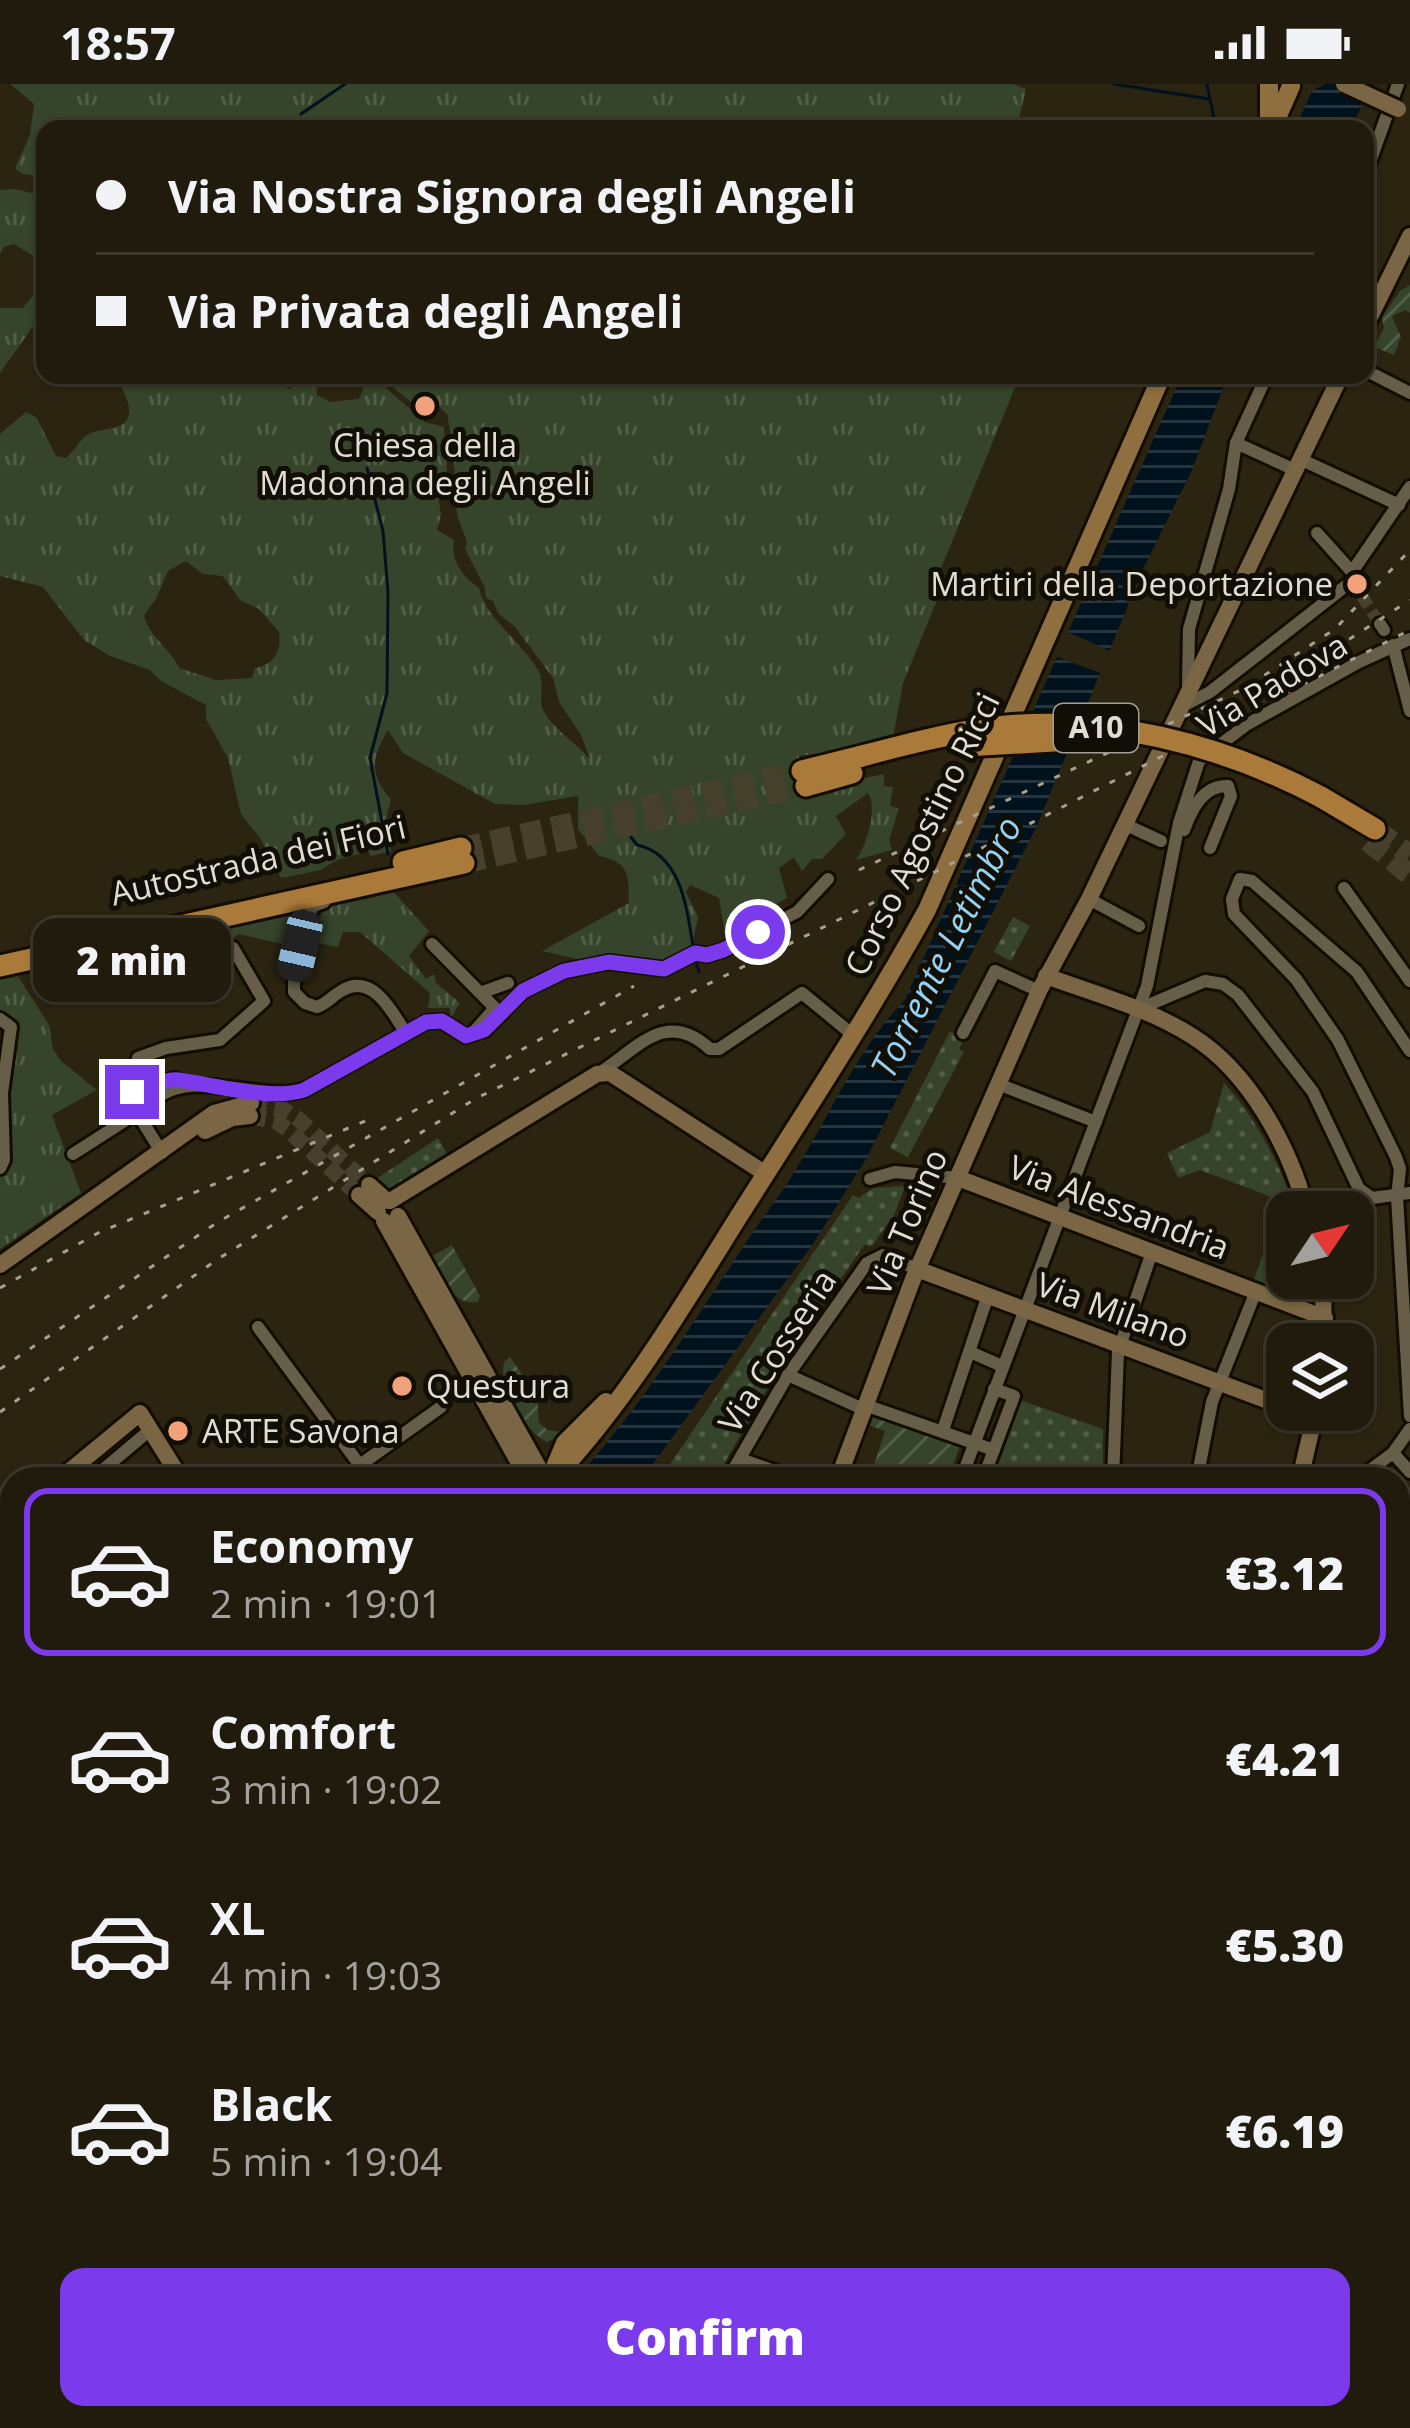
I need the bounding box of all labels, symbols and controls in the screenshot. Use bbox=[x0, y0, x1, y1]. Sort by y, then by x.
text: 18:57 bbox=[60, 12, 176, 73]
text: Via Nostra Signora degli Angeli bbox=[168, 165, 856, 226]
text: Via Privata degli Angeli bbox=[168, 280, 683, 341]
marker: Chiesa della Madonna degli Angeli bbox=[412, 393, 438, 419]
place label: Chiesa della Madonna degli Angeli bbox=[259, 422, 591, 505]
place label: Martiri della Deportazione bbox=[930, 561, 1333, 606]
marker: Martiri della Deportazione bbox=[1344, 571, 1370, 597]
street label: Via Padova bbox=[1188, 622, 1355, 747]
street label: Corso Agostino Ricci bbox=[833, 685, 1010, 983]
road number: A10 bbox=[1054, 704, 1138, 752]
street label: Autostrada dei Fiori bbox=[106, 804, 410, 915]
water label: Torrente Letimbro bbox=[859, 808, 1033, 1086]
route start bbox=[731, 905, 785, 959]
car bbox=[274, 907, 326, 985]
callout: 2 min bbox=[33, 918, 231, 1002]
text: 2 min bbox=[77, 933, 187, 986]
route end bbox=[105, 1065, 159, 1119]
street label: Via Torino bbox=[856, 1142, 958, 1302]
street label: Via Alessandria bbox=[1002, 1144, 1236, 1269]
north arrow bbox=[1266, 1191, 1374, 1299]
map controls bbox=[1266, 1191, 1374, 1431]
street label: Via Cosseria bbox=[707, 1261, 846, 1441]
street label: Via Milano bbox=[1030, 1261, 1196, 1358]
button: layers bbox=[1266, 1323, 1374, 1431]
place label: Questura bbox=[426, 1363, 570, 1408]
marker: Questura bbox=[389, 1373, 415, 1399]
place label: ARTE Savona bbox=[202, 1408, 400, 1453]
marker: ARTE Savona bbox=[165, 1418, 191, 1444]
text: Economy bbox=[210, 1515, 413, 1576]
icon: car bbox=[66, 1518, 174, 1626]
text: €3.12 bbox=[1226, 1542, 1344, 1603]
text: 2 min · 19:01 bbox=[210, 1576, 442, 1629]
text: Comfort bbox=[210, 1701, 396, 1762]
icon: car bbox=[66, 1704, 174, 1812]
text: €4.21 bbox=[1226, 1728, 1344, 1789]
text: 3 min · 19:02 bbox=[210, 1762, 442, 1815]
text: XL bbox=[210, 1887, 265, 1948]
icon: car bbox=[66, 1890, 174, 1998]
text: €5.30 bbox=[1226, 1914, 1344, 1975]
text: 4 min · 19:03 bbox=[210, 1948, 442, 2001]
text: Black bbox=[210, 2073, 332, 2134]
icon: car bbox=[66, 2076, 174, 2184]
text: €6.19 bbox=[1226, 2100, 1344, 2161]
text: 5 min · 19:04 bbox=[210, 2134, 442, 2187]
button: Confirm bbox=[60, 2268, 1350, 2406]

